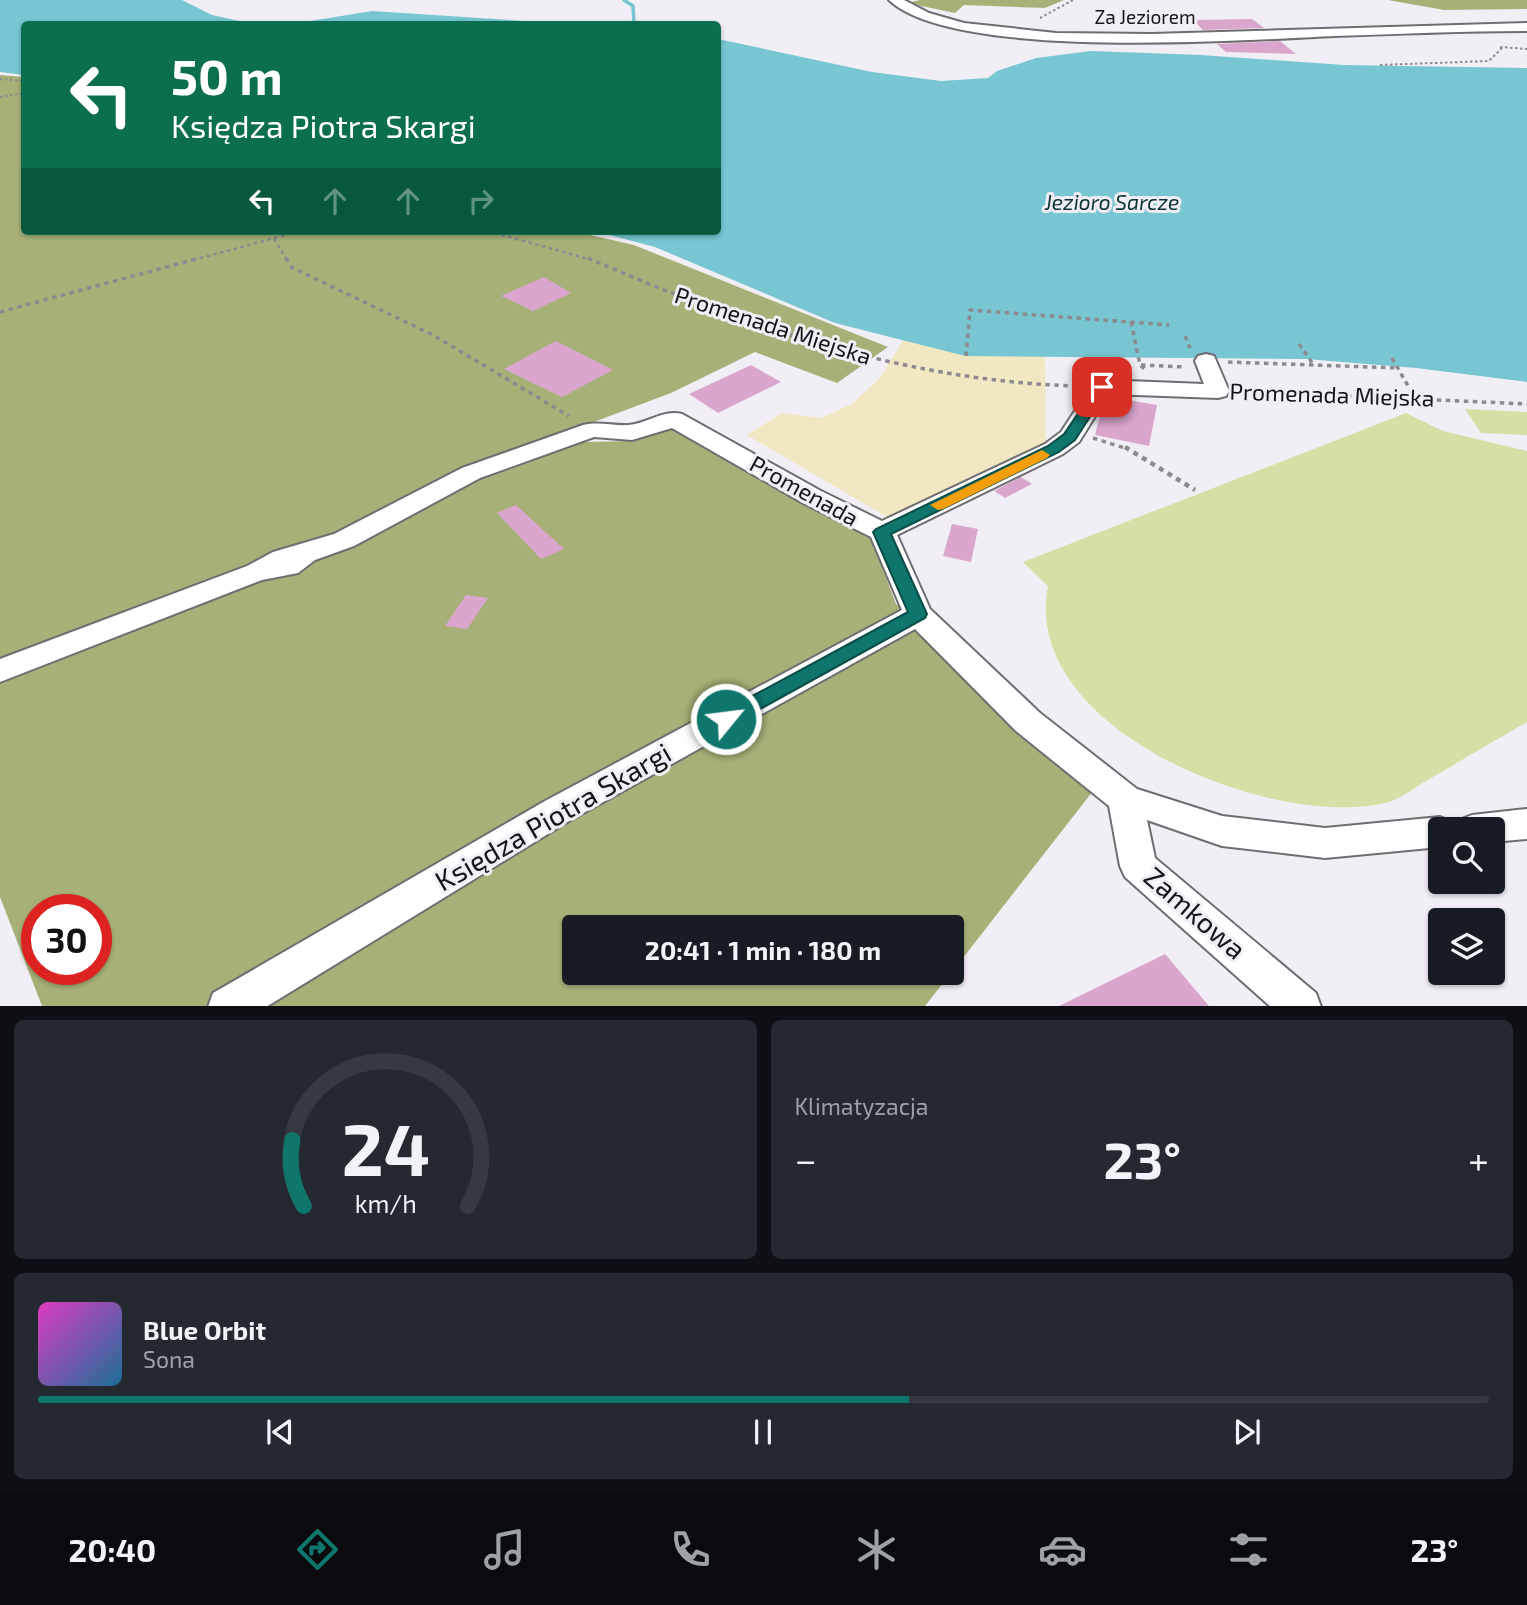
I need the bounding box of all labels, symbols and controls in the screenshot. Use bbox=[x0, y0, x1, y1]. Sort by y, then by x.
street label: Za Jeziorem bbox=[1094, 5, 1196, 28]
text: 50 m bbox=[171, 46, 283, 105]
icon: left bbox=[56, 49, 147, 140]
text: Księdza Piotra Skargi bbox=[171, 106, 476, 144]
icon: left bbox=[243, 182, 281, 220]
icon: ahead bbox=[316, 182, 354, 220]
icon: ahead bbox=[389, 182, 427, 220]
icon: right bbox=[462, 182, 500, 220]
water label: Jezioro Sarcze bbox=[1044, 189, 1179, 214]
street label: Promenada Miejska bbox=[672, 280, 875, 370]
pin bbox=[1072, 357, 1132, 417]
icon: arrive bbox=[1083, 368, 1121, 406]
street label: Promenada Miejska bbox=[1229, 376, 1435, 412]
street label: Promenada bbox=[745, 449, 864, 531]
position arrow bbox=[689, 682, 763, 756]
street label: Księdza Piotra Skargi bbox=[429, 735, 676, 897]
map controls bbox=[1428, 817, 1505, 985]
button: search bbox=[1428, 817, 1505, 894]
street label: Zamkowa bbox=[1138, 859, 1254, 966]
speed limit sign: 30 bbox=[21, 894, 112, 985]
button: layers bbox=[1428, 908, 1505, 985]
text: 20:41 · 1 min · 180 m bbox=[645, 934, 881, 965]
text: Klimatyzacja bbox=[795, 1092, 928, 1120]
text: 24 bbox=[341, 1103, 430, 1191]
text: 23° bbox=[1104, 1127, 1181, 1189]
text: − bbox=[795, 1136, 817, 1182]
text: + bbox=[1468, 1136, 1489, 1182]
text: km/h bbox=[354, 1187, 416, 1217]
text: Blue Orbit bbox=[143, 1314, 266, 1345]
text: Sona bbox=[143, 1345, 195, 1373]
icon: previous bbox=[261, 1413, 299, 1451]
icon: pause bbox=[744, 1413, 782, 1451]
icon: next bbox=[1228, 1413, 1266, 1451]
icon: directions bbox=[293, 1525, 342, 1574]
icon: music bbox=[480, 1525, 529, 1574]
icon: phone bbox=[666, 1525, 715, 1574]
icon: climate bbox=[852, 1525, 901, 1574]
icon: car bbox=[1038, 1525, 1087, 1574]
icon: filters bbox=[1224, 1525, 1273, 1574]
text: 20:40 bbox=[69, 1530, 156, 1568]
text: 23° bbox=[1411, 1530, 1458, 1568]

